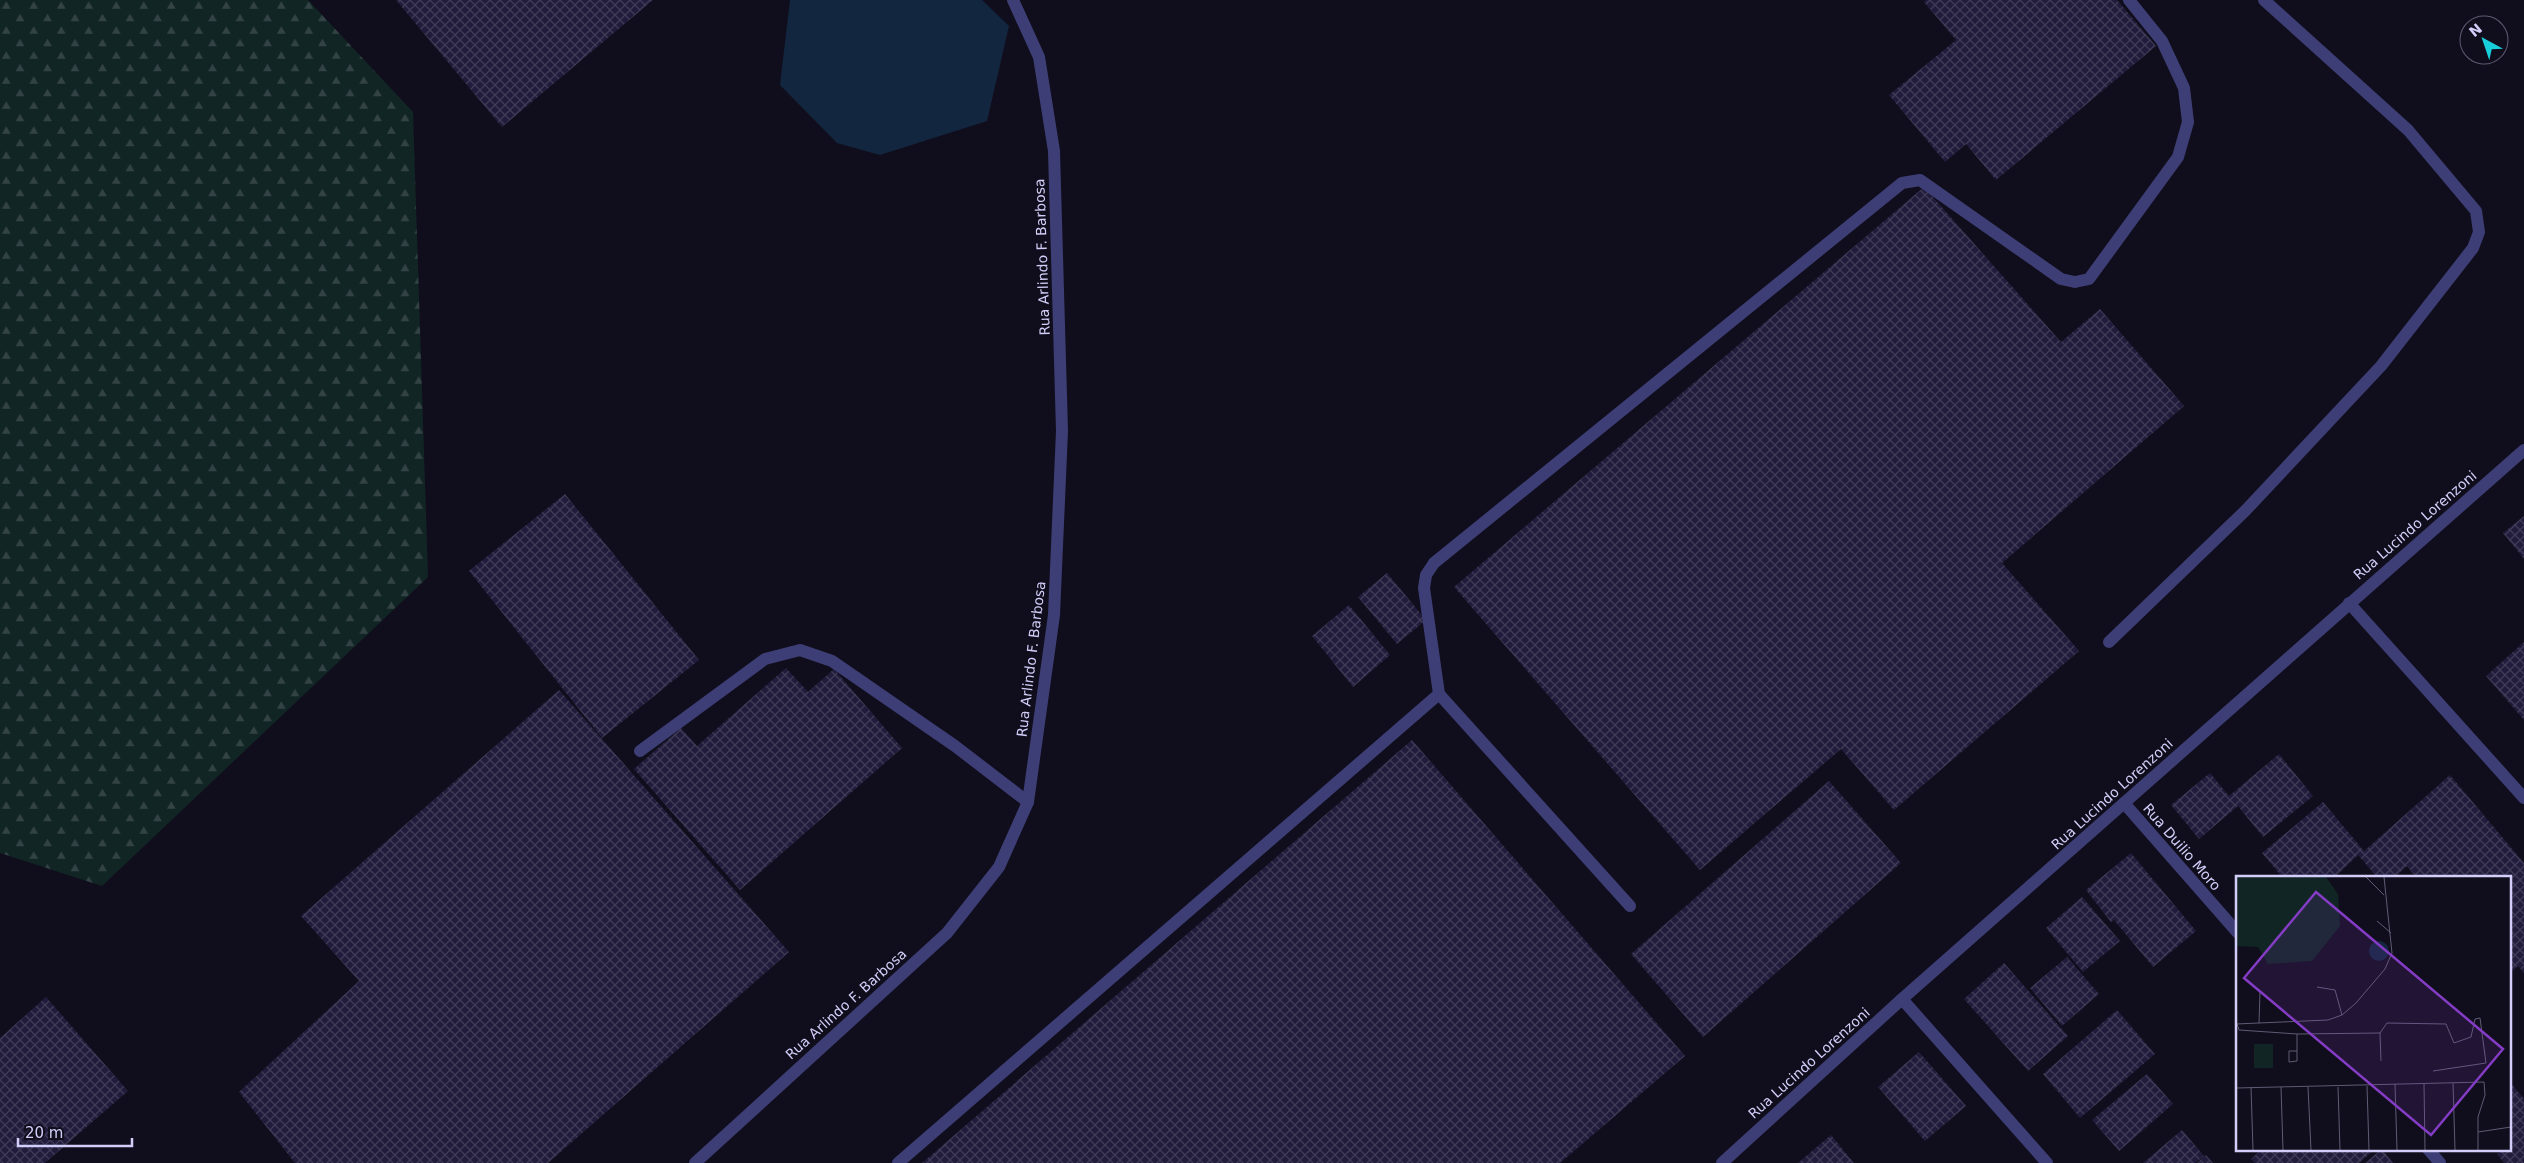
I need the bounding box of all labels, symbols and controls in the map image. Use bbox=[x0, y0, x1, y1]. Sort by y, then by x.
north arrow bbox=[2459, 15, 2509, 65]
text: N bbox=[2466, 20, 2485, 40]
street label: Rua Arlindo F. Barbosa bbox=[1031, 178, 1053, 336]
street label: Rua Lucindo Lorenzoni bbox=[2350, 467, 2480, 583]
street label: Rua Arlindo F. Barbosa bbox=[1014, 580, 1048, 738]
street label: Rua Lucindo Lorenzoni bbox=[2048, 735, 2176, 853]
street label: Rua Duilio Moro bbox=[2140, 800, 2224, 894]
inset map bbox=[2236, 876, 2512, 1150]
street label: Rua Arlindo F. Barbosa bbox=[782, 946, 910, 1062]
street label: Rua Lucindo Lorenzoni bbox=[1745, 1004, 1873, 1122]
scale bar bbox=[18, 1116, 131, 1148]
text: 20 m bbox=[25, 1124, 63, 1142]

